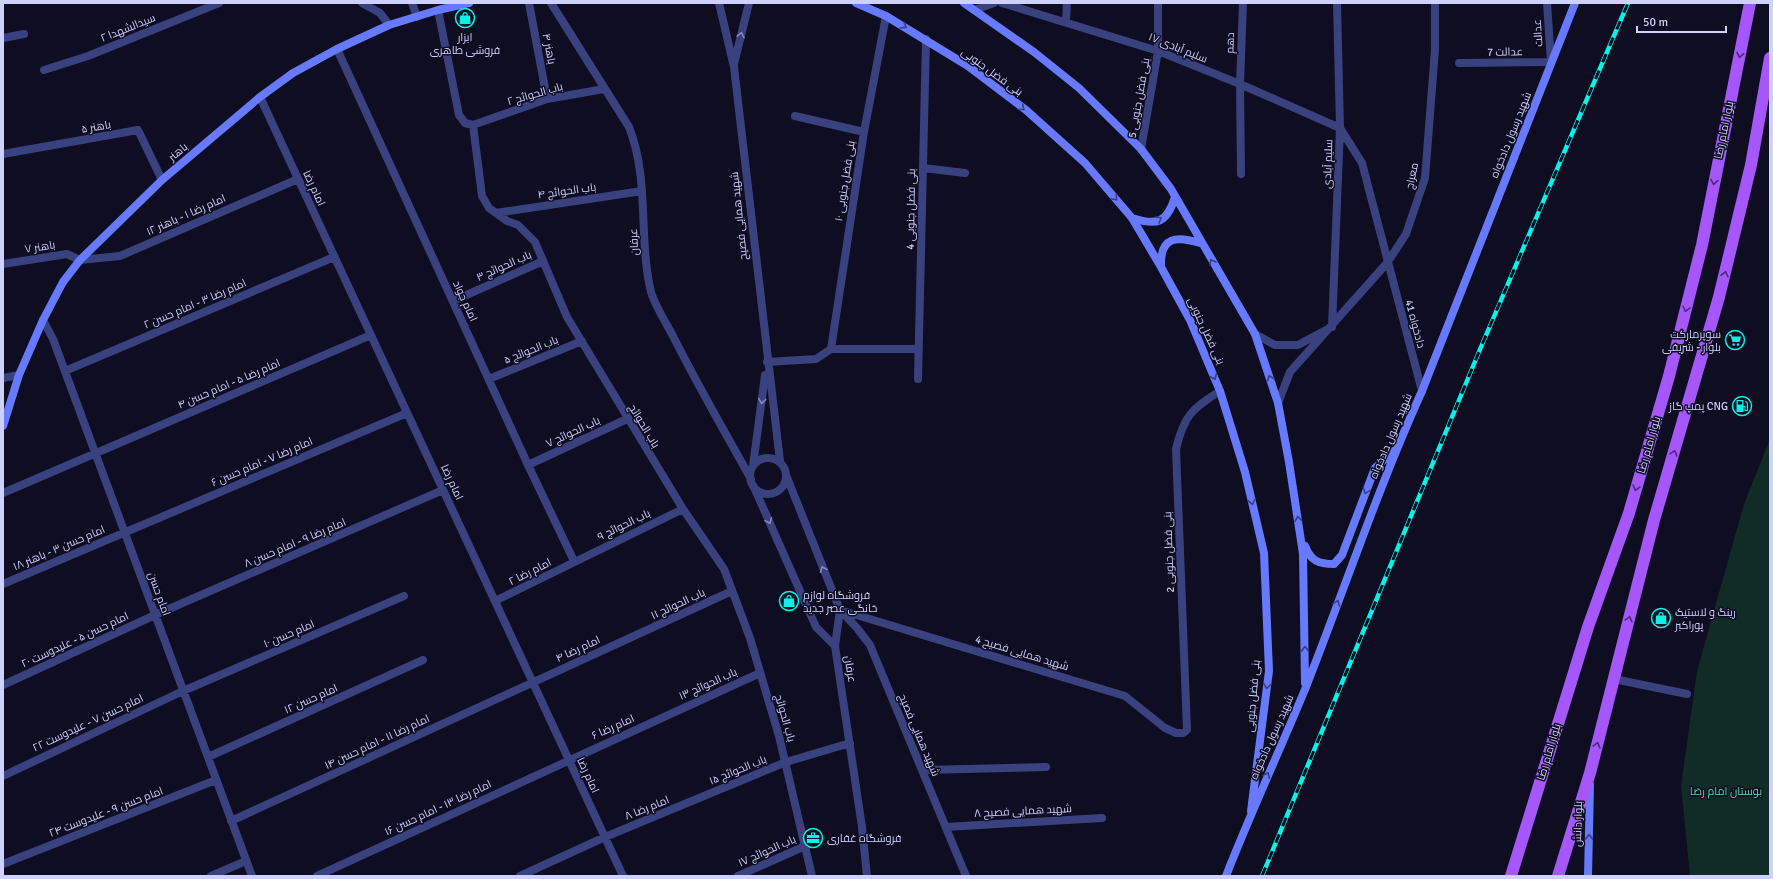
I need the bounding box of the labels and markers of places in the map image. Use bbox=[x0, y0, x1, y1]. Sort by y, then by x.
shop icon: ابزار فروشی طاهری bbox=[454, 7, 476, 29]
place label: ابزار فروشی طاهری bbox=[430, 31, 500, 57]
place label: سوپرمارکت بلوار - شریفی bbox=[1662, 328, 1721, 354]
supermarket icon: سوپرمارکت بلوار - شریفی bbox=[1724, 329, 1746, 351]
fuel station icon: پمپ گاز CNG bbox=[1731, 395, 1753, 417]
place label: پمپ گاز CNG bbox=[1668, 400, 1728, 413]
place label: فروشگاه لوازم خانگی عصر جدید bbox=[803, 589, 877, 615]
shop icon: فروشگاه لوازم خانگی عصر جدید bbox=[778, 590, 800, 612]
place label: رینگ و لاستیک پوراکبر bbox=[1674, 606, 1736, 632]
shop icon: رینگ و لاستیک پوراکبر bbox=[1650, 607, 1672, 629]
office icon: فروشگاه غفاری bbox=[802, 827, 824, 849]
place label: فروشگاه غفاری bbox=[827, 832, 901, 845]

